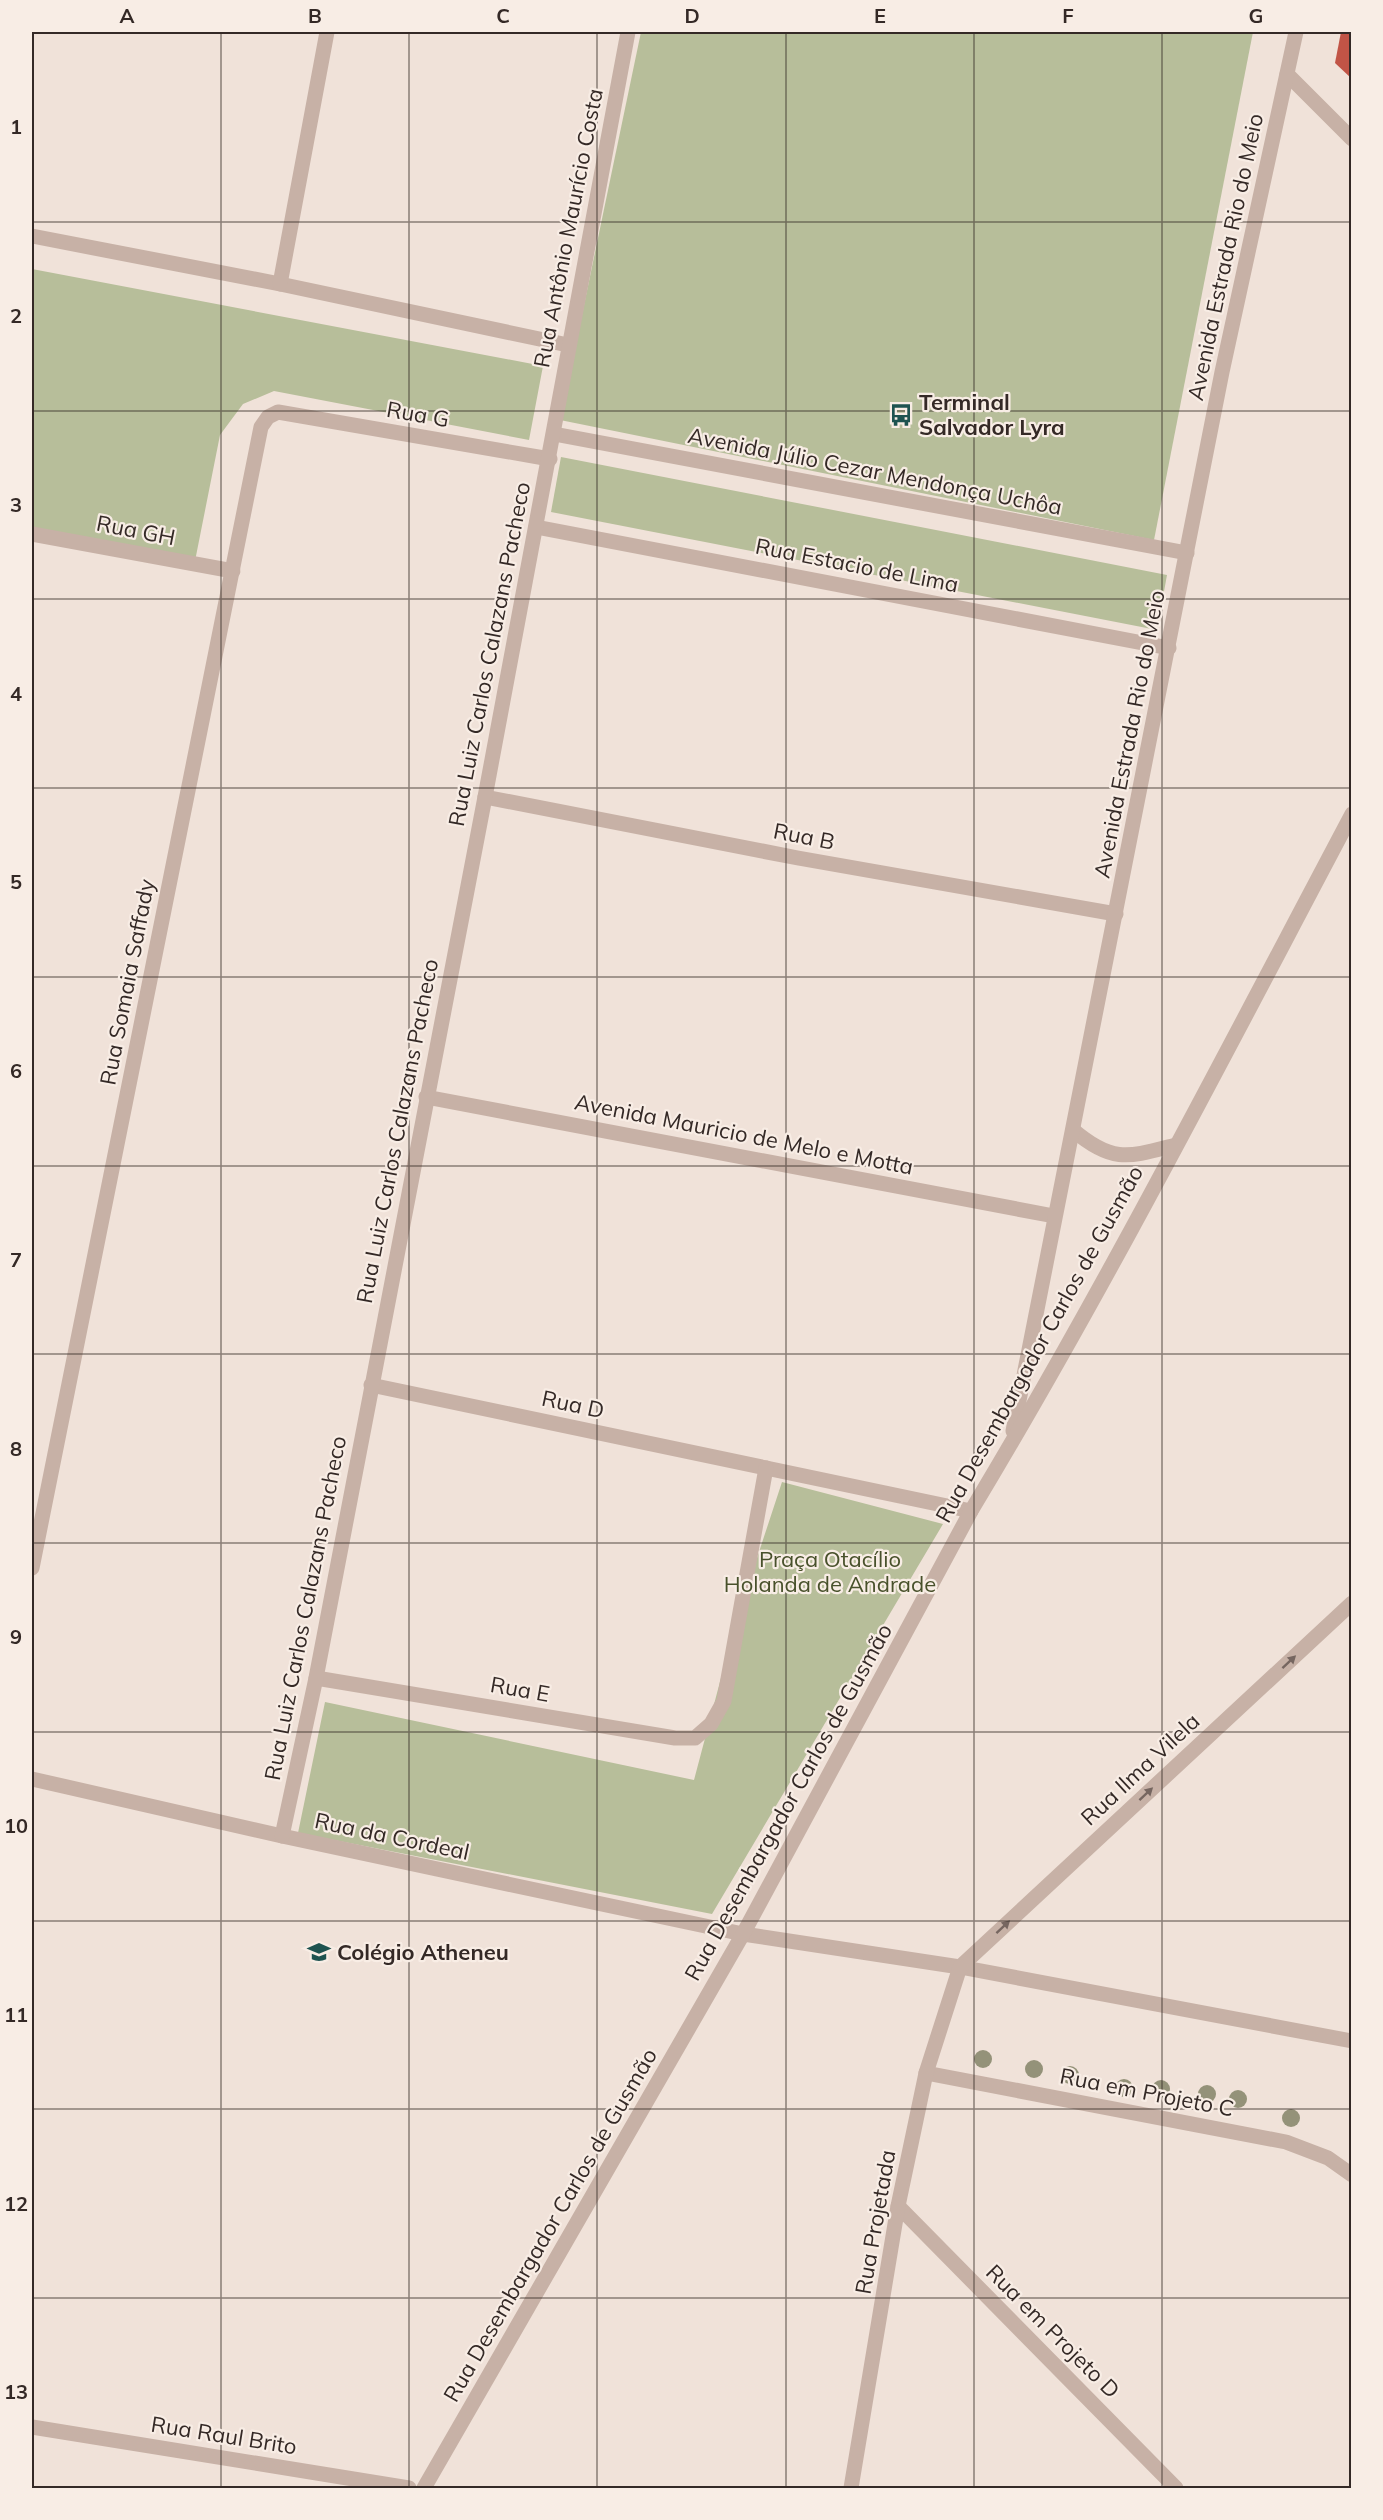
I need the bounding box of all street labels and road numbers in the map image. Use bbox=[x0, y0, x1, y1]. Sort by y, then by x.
street label: Rua Antônio Maurício Costa bbox=[527, 86, 609, 370]
street label: Avenida Estrada Rio do Meio bbox=[1181, 111, 1269, 403]
street label: Rua G bbox=[385, 395, 451, 433]
street label: Avenida Júlio Cezar Mendonça Uchôa bbox=[686, 421, 1064, 521]
street label: Rua Luiz Carlos Calazans Pacheco bbox=[442, 479, 536, 829]
street label: Rua GH bbox=[94, 509, 178, 551]
street label: Rua Estacio de Lima bbox=[753, 532, 961, 598]
street label: Avenida Estrada Rio do Meio bbox=[1087, 588, 1171, 880]
street label: Rua B bbox=[771, 816, 837, 856]
street label: Rua Somaia Saffady bbox=[93, 876, 161, 1087]
street label: Rua Luiz Carlos Calazans Pacheco bbox=[350, 956, 444, 1306]
street label: Avenida Mauricio de Melo e Motta bbox=[572, 1087, 916, 1181]
street label: Rua Desembargador Carlos de Gusmão bbox=[929, 1161, 1149, 1527]
street label: Rua D bbox=[539, 1384, 607, 1424]
street label: Rua Luiz Carlos Calazans Pacheco bbox=[258, 1433, 352, 1783]
street label: Rua Desembargador Carlos de Gusmão bbox=[678, 1619, 898, 1985]
street label: Rua E bbox=[488, 1670, 552, 1708]
street label: Rua Ilma Vilela bbox=[1075, 1707, 1205, 1831]
street label: Rua da Cordeal bbox=[312, 1806, 472, 1866]
street label: Rua Desembargador Carlos de Gusmão bbox=[437, 2043, 663, 2407]
street label: Rua em Projeto C bbox=[1058, 2061, 1236, 2123]
street label: Rua Projetada bbox=[849, 2148, 901, 2296]
street label: Rua em Projeto D bbox=[980, 2258, 1126, 2404]
street label: Rua Raul Brito bbox=[149, 2410, 299, 2460]

